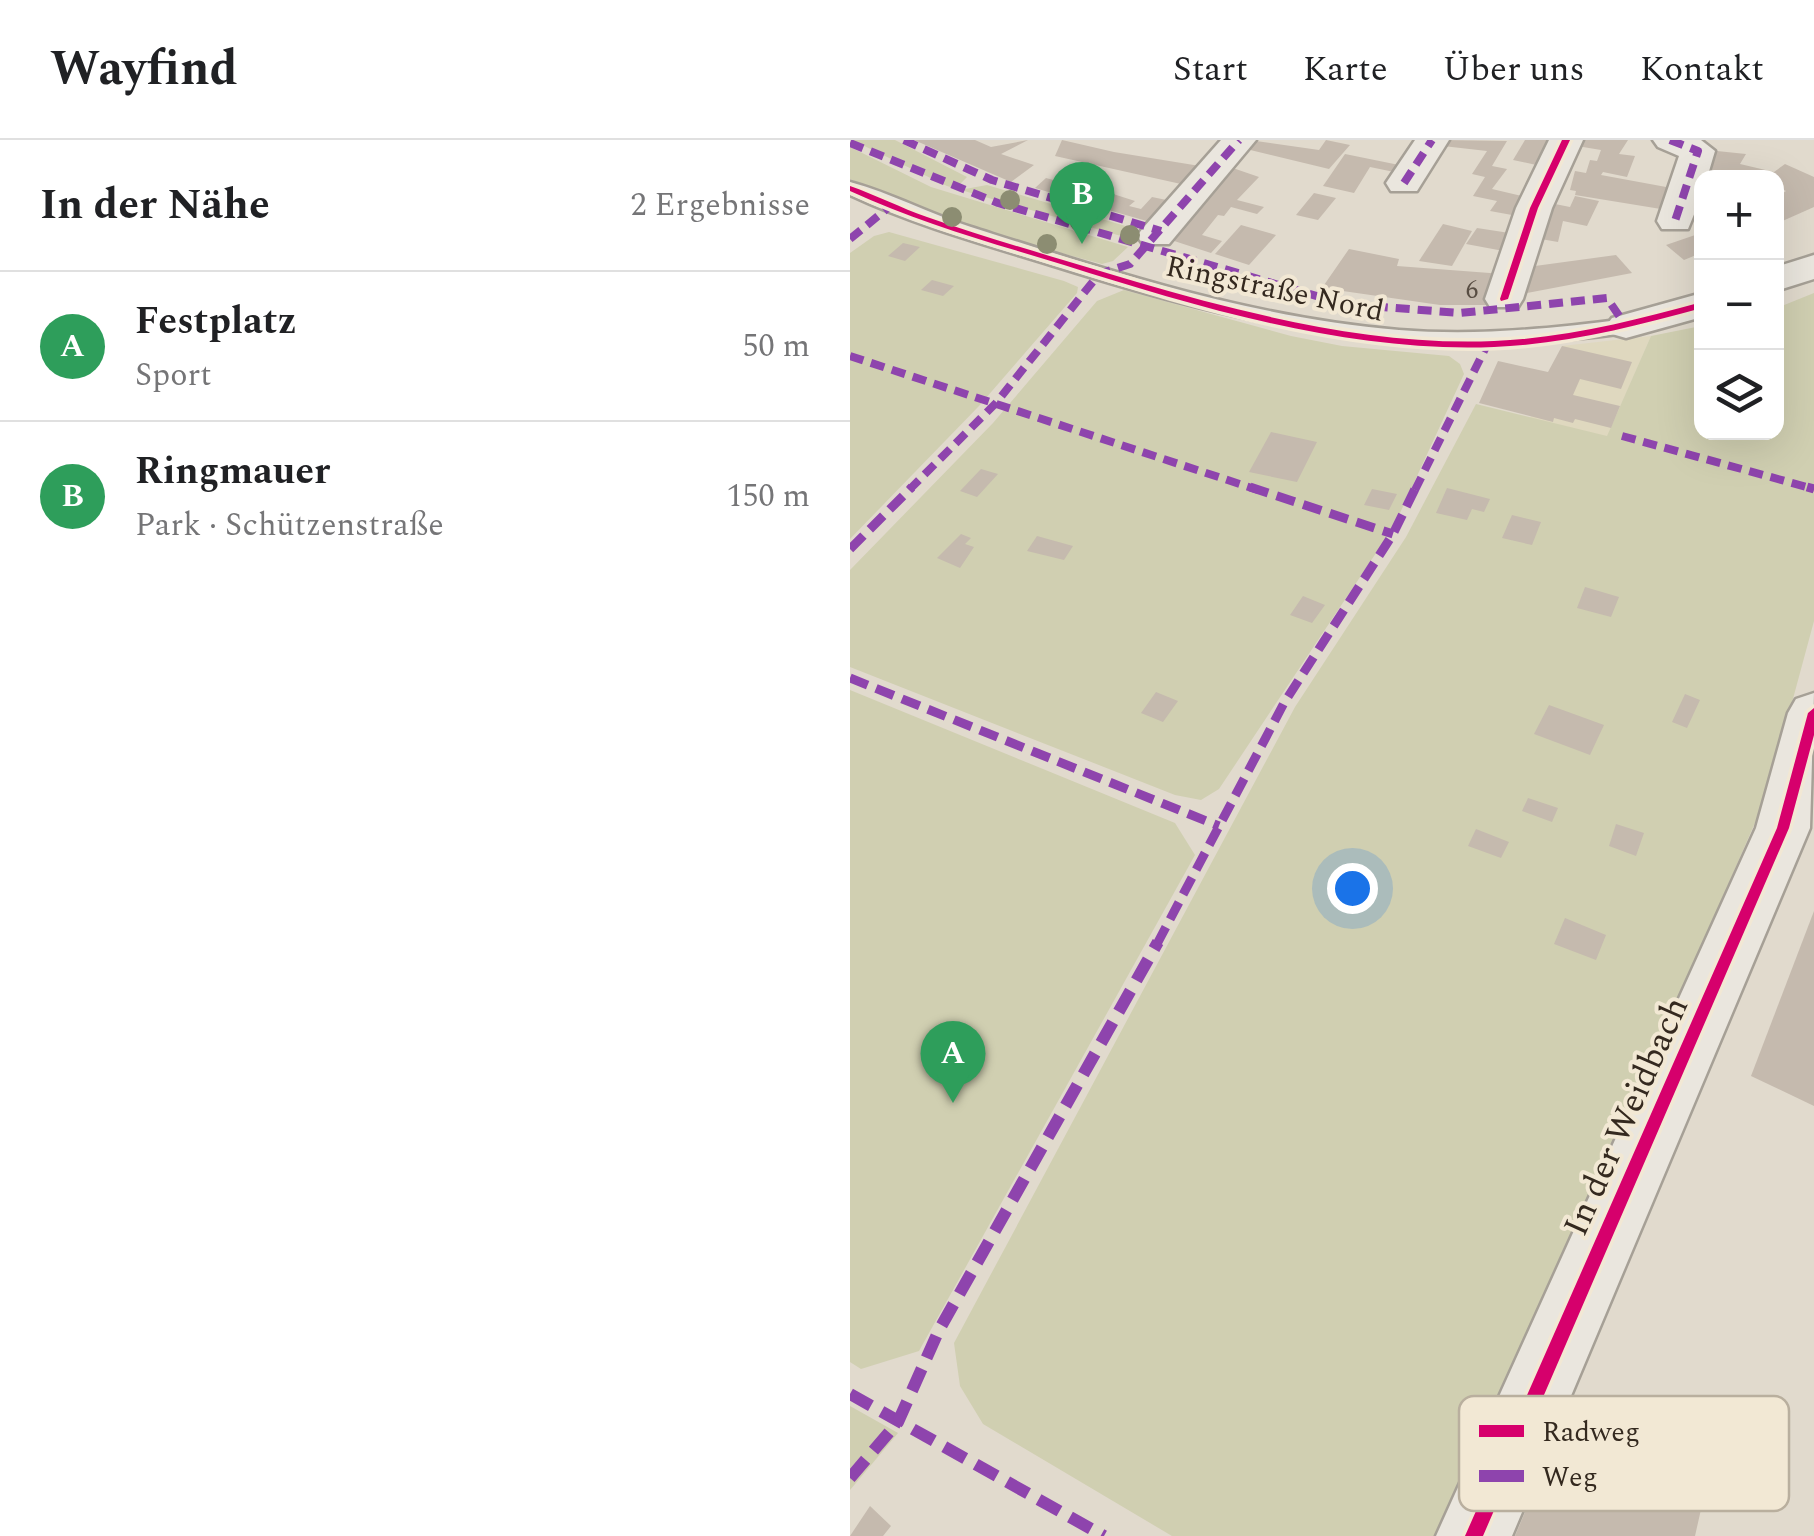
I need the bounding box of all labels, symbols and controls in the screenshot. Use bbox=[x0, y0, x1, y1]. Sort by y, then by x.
text: Wayfind bbox=[50, 33, 238, 106]
text: Start bbox=[1173, 43, 1248, 96]
text: Karte bbox=[1303, 43, 1388, 96]
text: Über uns bbox=[1443, 43, 1585, 96]
text: Kontakt bbox=[1640, 43, 1764, 96]
pin: B bbox=[1050, 162, 1114, 244]
map controls bbox=[1694, 170, 1784, 440]
button: + bbox=[1694, 170, 1784, 260]
text: In der Nähe bbox=[40, 174, 270, 237]
text: 2 Ergebnisse bbox=[631, 181, 810, 230]
street label: Ringstraße Nord bbox=[1161, 243, 1388, 335]
button: − bbox=[1694, 260, 1784, 350]
house number: 6 bbox=[1466, 272, 1478, 310]
text: Festplatz bbox=[135, 293, 297, 351]
text: A bbox=[60, 322, 85, 371]
text: 50 m bbox=[742, 322, 810, 371]
button: layers bbox=[1694, 350, 1784, 440]
text: Sport bbox=[135, 351, 212, 400]
text: Ringmauer bbox=[135, 443, 330, 501]
text: B bbox=[61, 472, 84, 521]
text: 150 m bbox=[726, 472, 810, 521]
text: Park · Schützenstraße bbox=[135, 501, 444, 550]
your location bbox=[1327, 863, 1378, 914]
street label: In der Weidbach bbox=[1550, 988, 1703, 1245]
pin: A bbox=[920, 1020, 986, 1103]
legend bbox=[1459, 1396, 1789, 1511]
text: Radweg bbox=[1542, 1411, 1640, 1454]
text: Weg bbox=[1542, 1456, 1598, 1499]

